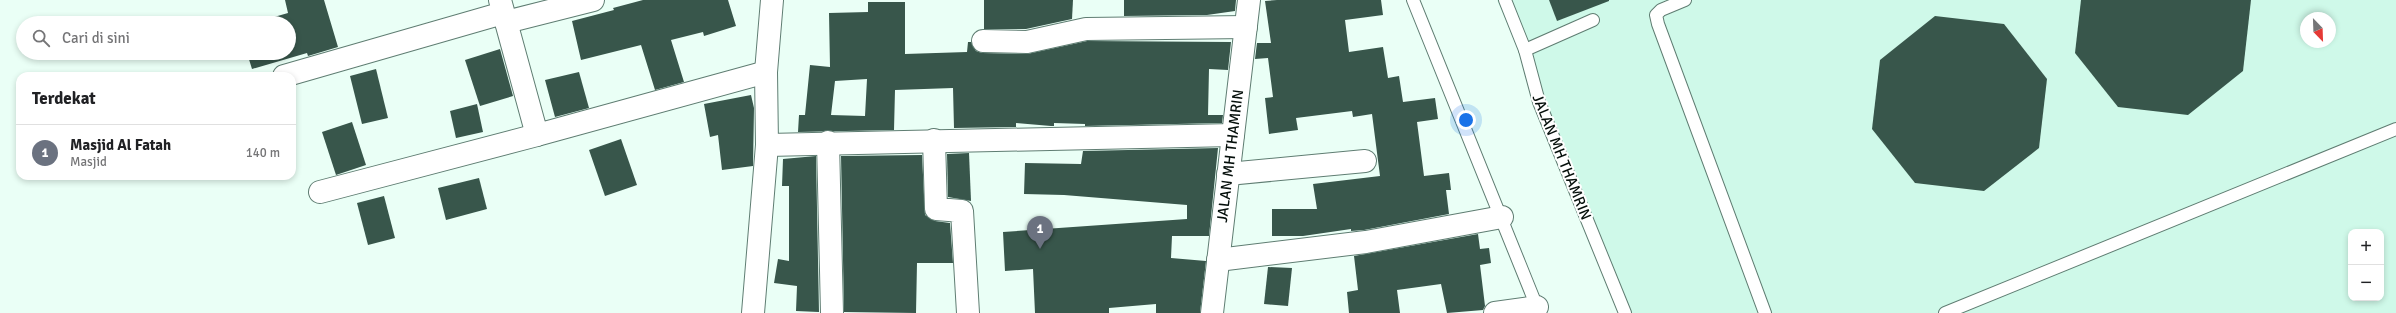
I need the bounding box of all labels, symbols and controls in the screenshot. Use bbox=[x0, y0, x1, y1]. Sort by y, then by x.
north arrow bbox=[2300, 12, 2336, 48]
search box bbox=[16, 16, 296, 60]
icon: search bbox=[30, 27, 52, 49]
text: Cari di sini bbox=[62, 29, 130, 47]
text: Terdekat bbox=[32, 88, 96, 109]
street label: JALAN MH THAMRIN bbox=[1213, 88, 1247, 224]
street label: JALAN MH THAMRIN bbox=[1529, 92, 1595, 222]
your location bbox=[1456, 110, 1476, 130]
text: Masjid Al Fatah bbox=[70, 136, 171, 154]
text: 1 bbox=[41, 145, 49, 161]
text: 140 m bbox=[246, 145, 280, 161]
text: Masjid bbox=[70, 154, 107, 170]
pin: 1 bbox=[1027, 216, 1053, 249]
map controls bbox=[2348, 229, 2384, 301]
button: + bbox=[2348, 229, 2384, 265]
button: − bbox=[2348, 265, 2384, 301]

